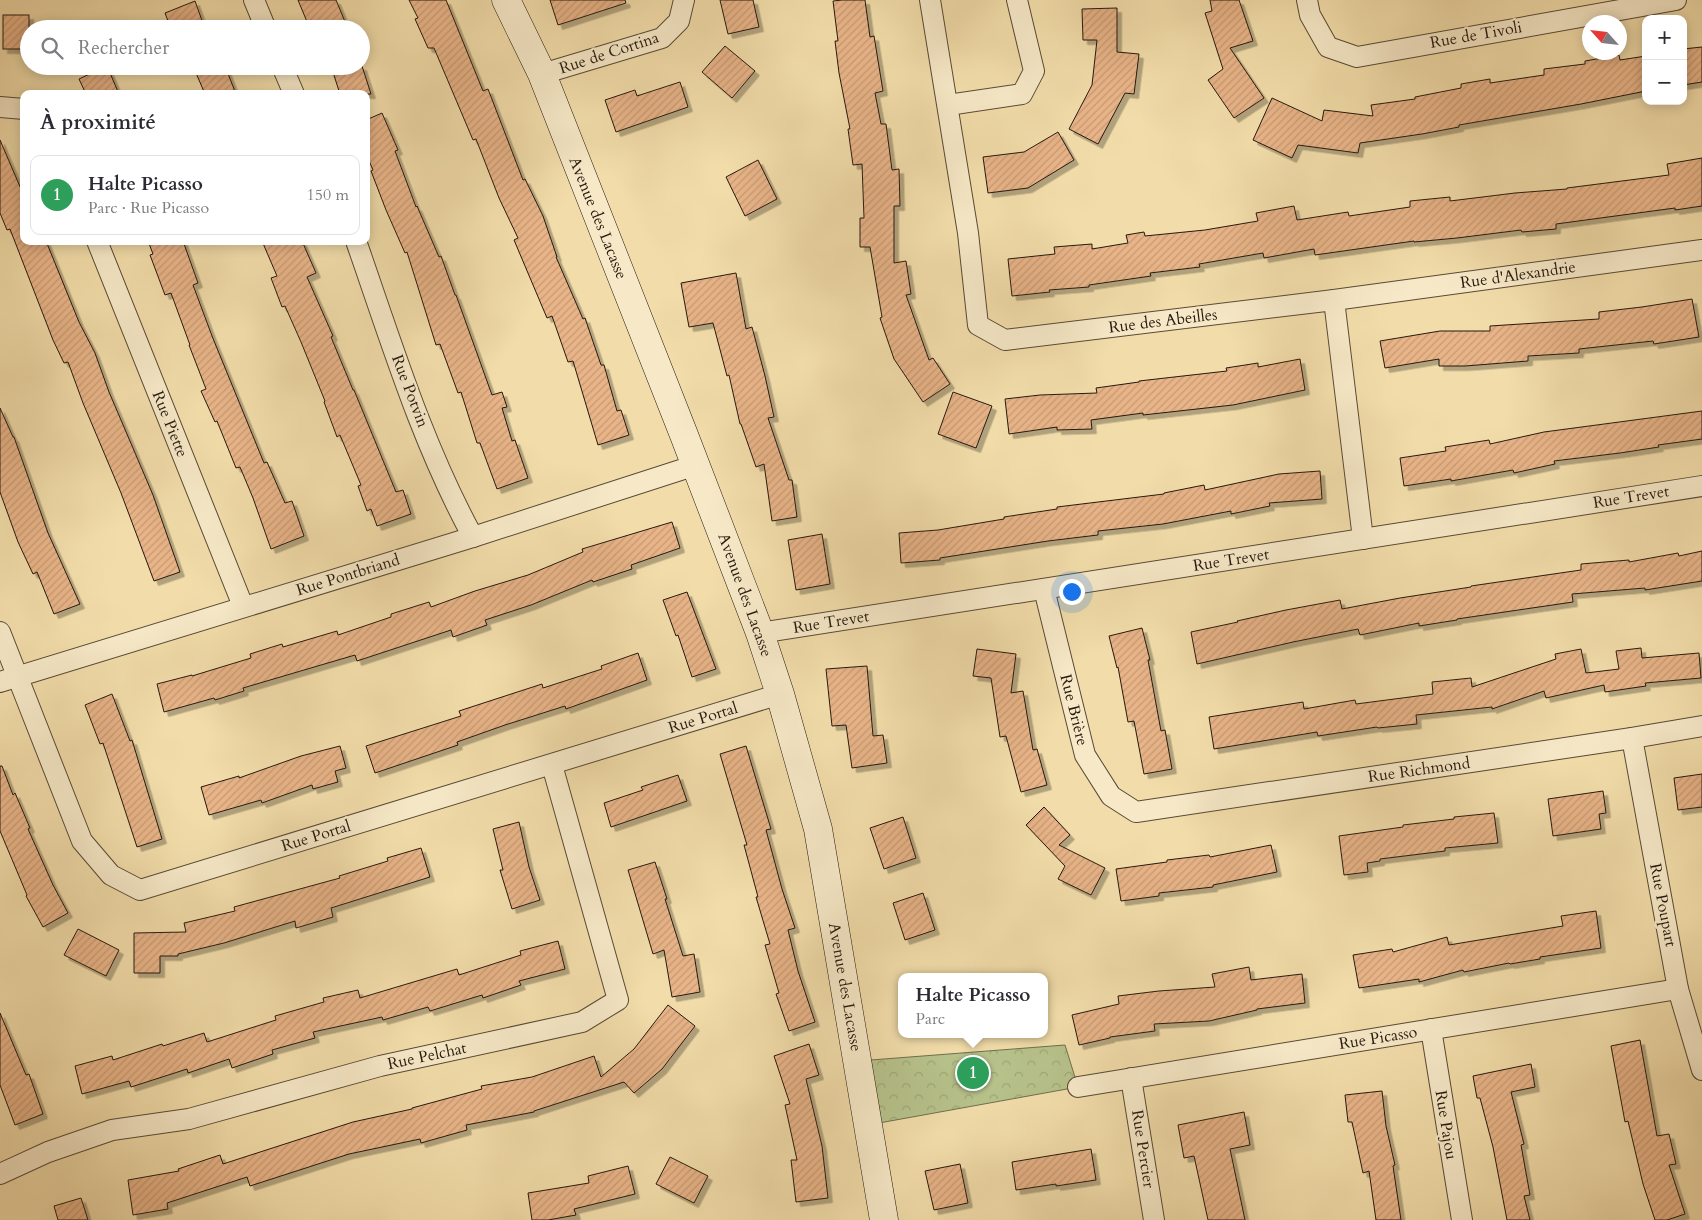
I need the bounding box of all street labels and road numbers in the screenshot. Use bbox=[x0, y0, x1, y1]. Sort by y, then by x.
street label: Rue de Tivoli bbox=[1428, 16, 1524, 54]
street label: Rue de Cortina bbox=[556, 26, 662, 79]
street label: Avenue des Lacasse bbox=[563, 153, 633, 283]
street label: Rue d'Alexandrie bbox=[1459, 256, 1577, 294]
street label: Rue des Abeilles bbox=[1107, 303, 1219, 339]
street label: Rue Potvin bbox=[386, 351, 434, 431]
street label: Rue Piette bbox=[147, 387, 193, 461]
street label: Rue Trevet bbox=[1591, 480, 1671, 514]
street label: Avenue des Lacasse bbox=[712, 530, 778, 660]
street label: Rue Trevet bbox=[1191, 543, 1271, 577]
street label: Rue Pontbriand bbox=[294, 549, 403, 601]
street label: Rue Trevet bbox=[791, 605, 871, 639]
street label: Rue Brière bbox=[1054, 672, 1094, 748]
street label: Rue Portal bbox=[666, 697, 740, 739]
street label: Rue Richmond bbox=[1367, 752, 1472, 788]
street label: Rue Portal bbox=[279, 815, 353, 857]
street label: Rue Poupart bbox=[1644, 861, 1682, 949]
street label: Avenue des Lacasse bbox=[823, 921, 867, 1053]
street label: Rue Picasso bbox=[1337, 1021, 1419, 1055]
street label: Rue Pelchat bbox=[385, 1037, 469, 1075]
street label: Rue Pajou bbox=[1430, 1089, 1462, 1161]
street label: Rue Percier bbox=[1126, 1108, 1160, 1190]

